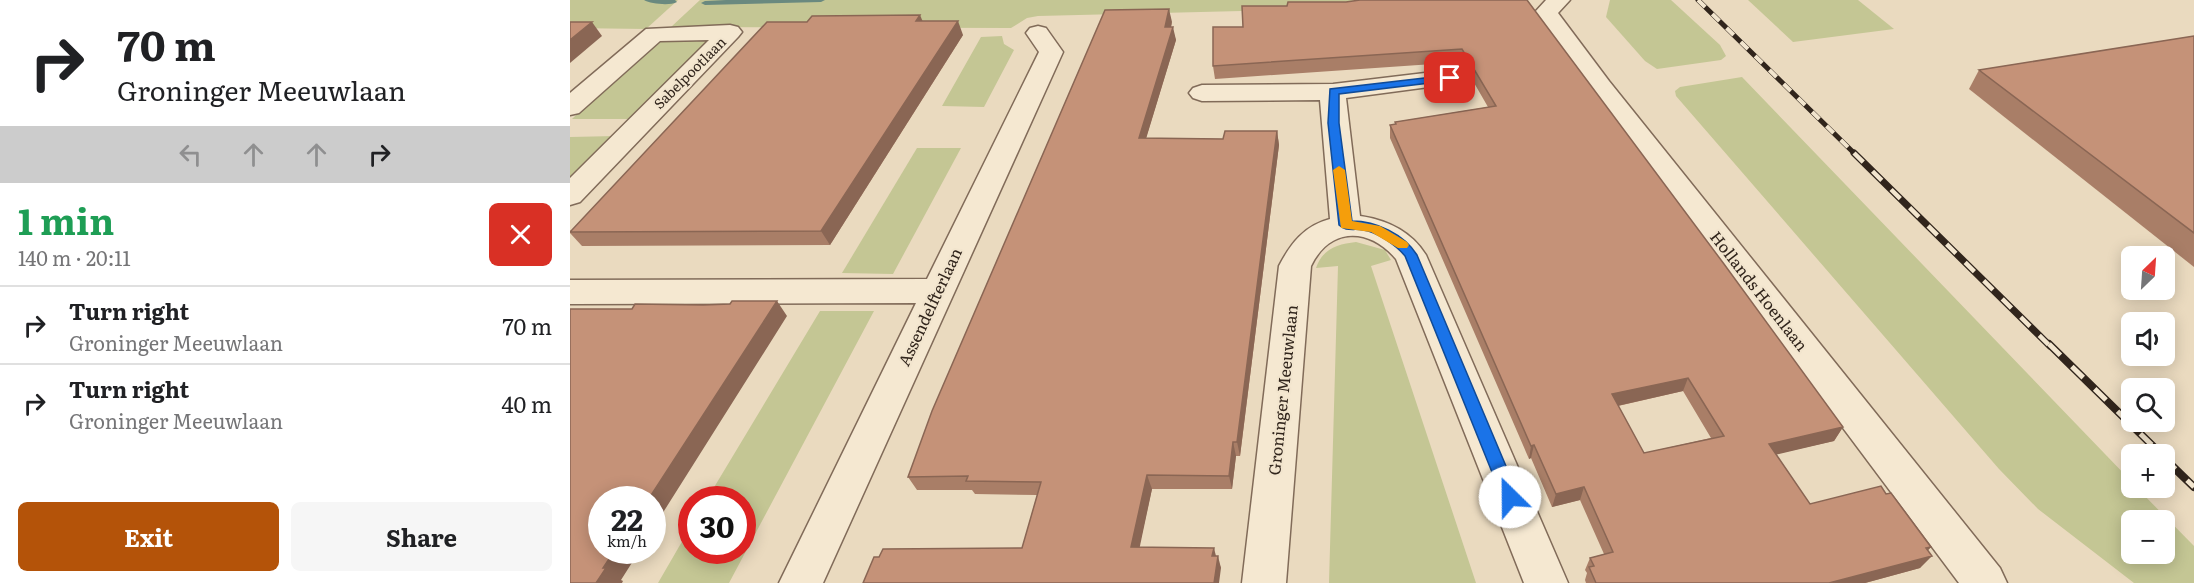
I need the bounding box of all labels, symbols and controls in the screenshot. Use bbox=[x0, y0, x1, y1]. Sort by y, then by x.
text: 70 m bbox=[117, 12, 216, 74]
icon: right bbox=[18, 24, 96, 102]
street label: Sabelpootlaan bbox=[649, 32, 730, 113]
pin bbox=[1424, 52, 1475, 103]
icon: arrive bbox=[1433, 61, 1466, 94]
text: Groninger Meeuwlaan bbox=[117, 69, 406, 109]
icon: left bbox=[174, 138, 207, 171]
icon: ahead bbox=[237, 138, 270, 171]
icon: ahead bbox=[300, 138, 333, 171]
icon: right bbox=[363, 138, 396, 171]
text: 1 min bbox=[18, 193, 114, 246]
button: close bbox=[489, 203, 552, 266]
street label: Hollands Hoenlaan bbox=[1705, 225, 1815, 356]
text: 140 m · 20:11 bbox=[18, 242, 131, 272]
street label: Assendelfterlaan bbox=[891, 243, 967, 370]
north arrow bbox=[2121, 246, 2175, 300]
map controls bbox=[2121, 246, 2175, 564]
text: Turn right bbox=[69, 294, 189, 327]
street label: Groninger Meeuwlaan bbox=[1261, 303, 1303, 476]
icon: right bbox=[18, 309, 51, 342]
text: 70 m bbox=[502, 309, 552, 342]
button: sound bbox=[2121, 312, 2175, 366]
text: Groninger Meeuwlaan bbox=[69, 327, 283, 357]
text: Turn right bbox=[69, 372, 189, 405]
button: search bbox=[2121, 378, 2175, 432]
icon: right bbox=[18, 387, 51, 420]
text: 40 m bbox=[501, 387, 552, 420]
text: Groninger Meeuwlaan bbox=[69, 405, 283, 435]
button: + bbox=[2121, 444, 2175, 498]
position arrow bbox=[1478, 465, 1542, 529]
speed limit sign: 30 bbox=[678, 486, 756, 564]
text: 22 bbox=[611, 496, 643, 540]
button: Exit bbox=[18, 502, 279, 571]
button: Share bbox=[291, 502, 552, 571]
button: − bbox=[2121, 510, 2175, 564]
text: km/h bbox=[607, 529, 647, 552]

